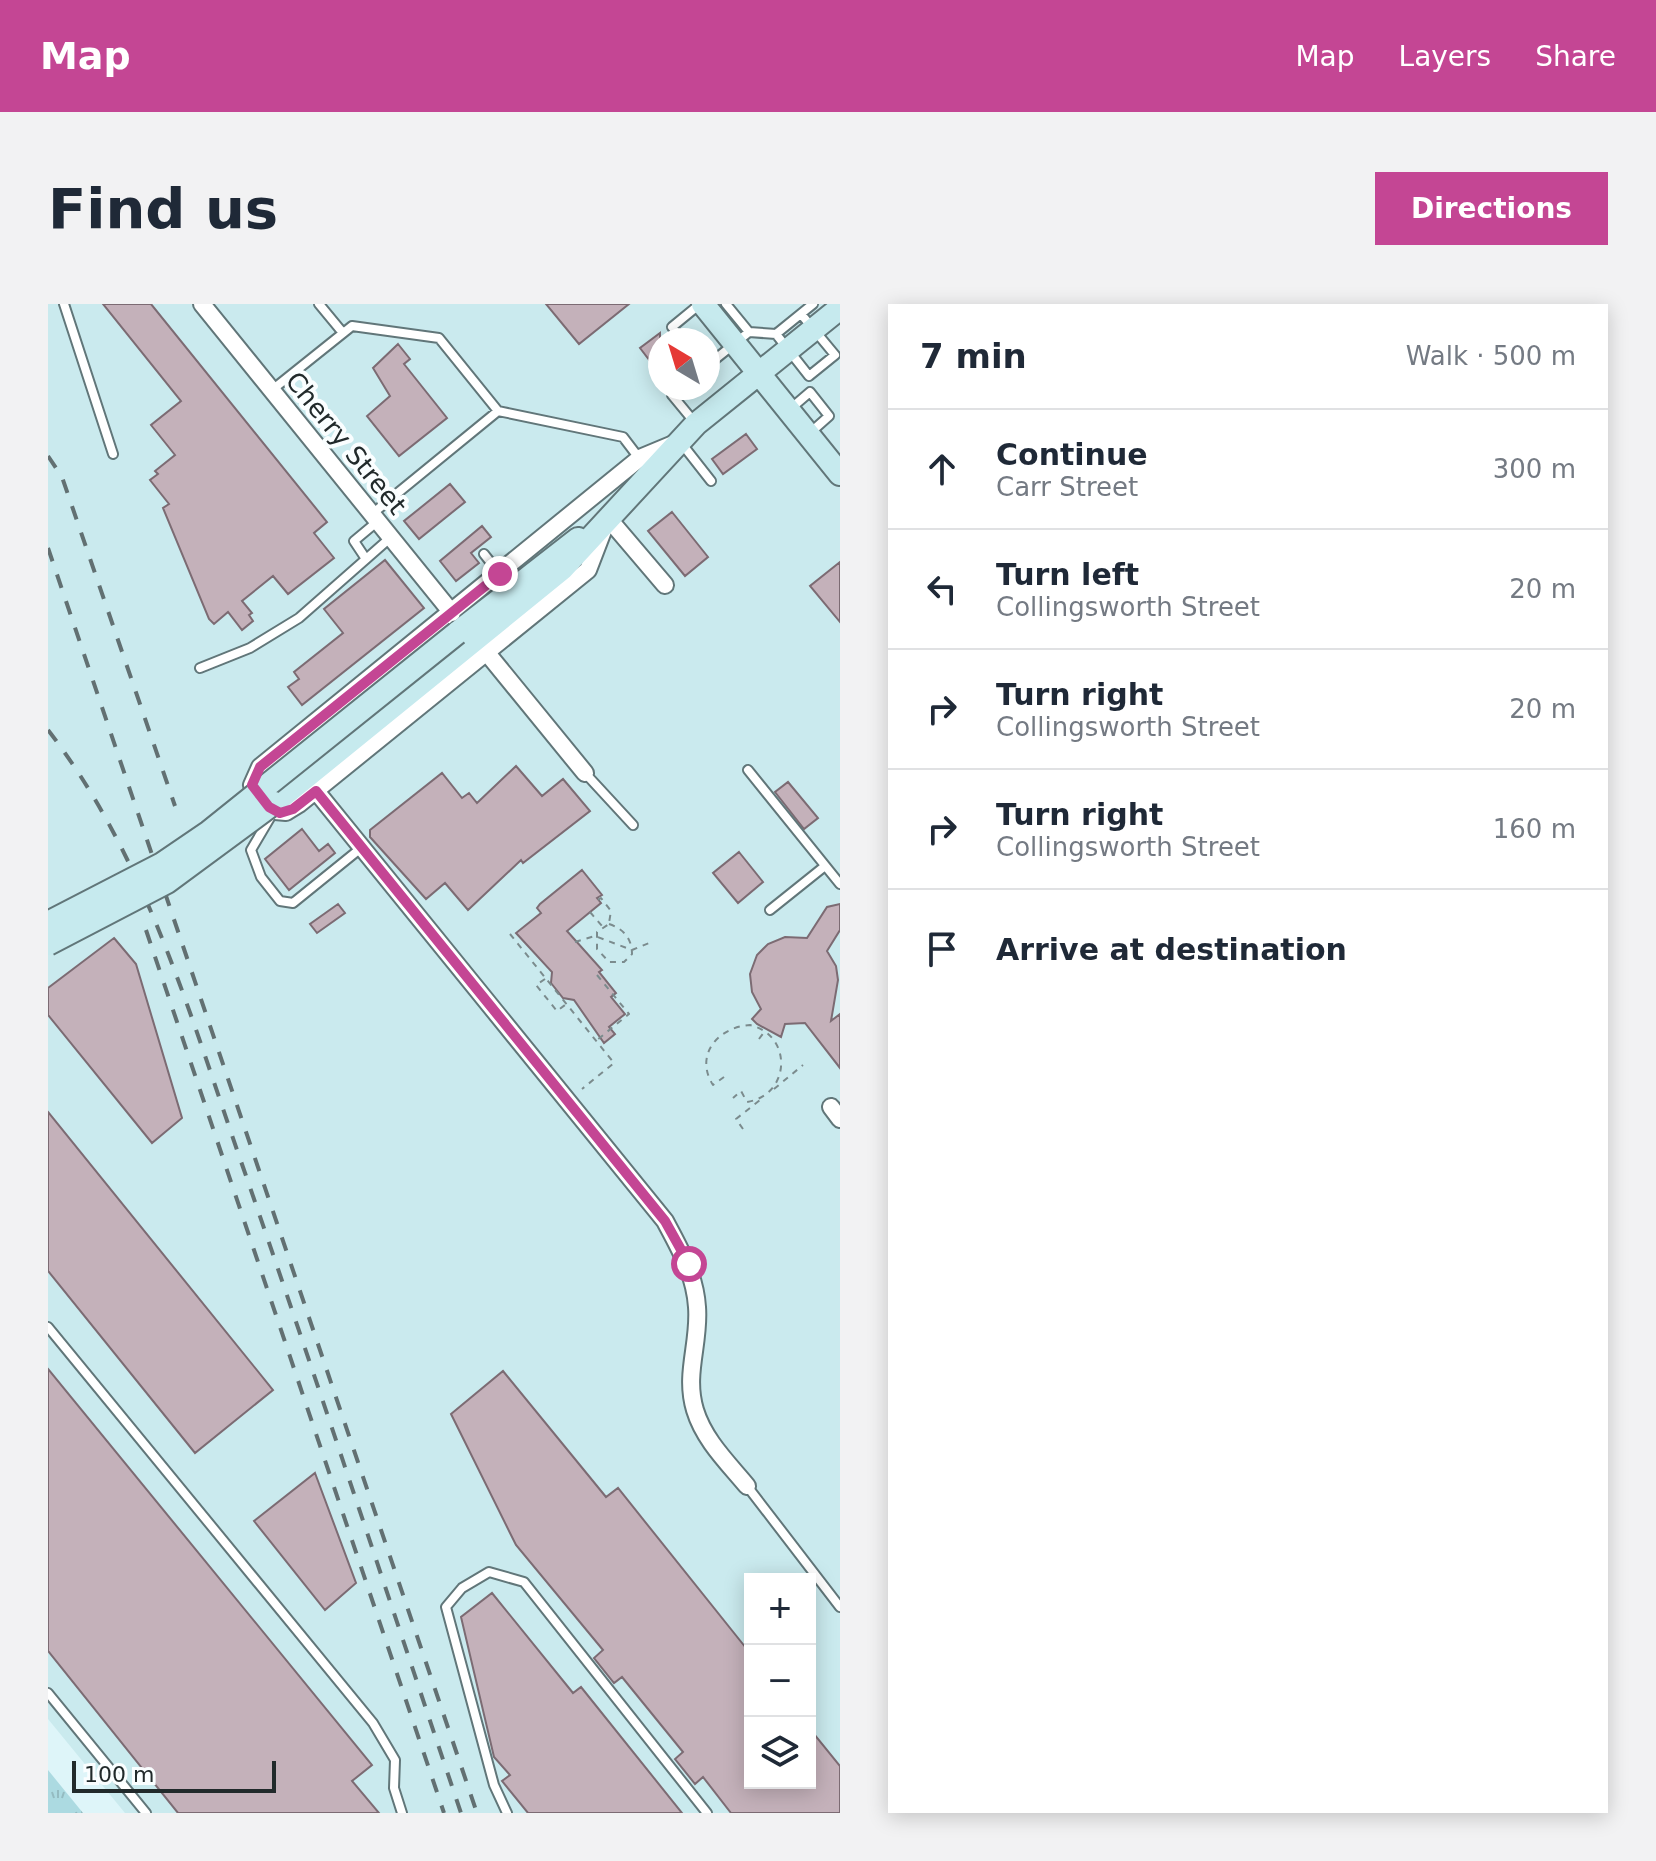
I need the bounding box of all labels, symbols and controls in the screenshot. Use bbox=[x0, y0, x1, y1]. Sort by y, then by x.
text: Map bbox=[40, 34, 131, 78]
text: Map bbox=[1295, 40, 1355, 73]
text: Layers bbox=[1399, 40, 1491, 73]
text: Share bbox=[1535, 40, 1616, 73]
button: Directions bbox=[1375, 172, 1608, 245]
text: Find us bbox=[48, 176, 278, 241]
north arrow bbox=[648, 328, 720, 400]
text: 7 min bbox=[920, 336, 1027, 376]
text: Walk · 500 m bbox=[1406, 341, 1576, 371]
street label: Cherry Street bbox=[280, 366, 412, 520]
text: Continue bbox=[996, 437, 1148, 472]
icon: ahead bbox=[920, 447, 964, 491]
text: 300 m bbox=[1493, 454, 1576, 484]
text: Carr Street bbox=[996, 472, 1138, 502]
route end bbox=[482, 556, 518, 592]
text: Turn left bbox=[996, 557, 1139, 592]
icon: left bbox=[920, 567, 964, 611]
text: 20 m bbox=[1509, 574, 1576, 604]
text: Collingsworth Street bbox=[996, 592, 1260, 622]
text: Turn right bbox=[996, 677, 1163, 712]
icon: right bbox=[920, 687, 964, 731]
text: 20 m bbox=[1509, 694, 1576, 724]
text: Collingsworth Street bbox=[996, 712, 1260, 742]
text: Turn right bbox=[996, 797, 1163, 832]
icon: right bbox=[920, 807, 964, 851]
text: 160 m bbox=[1493, 814, 1576, 844]
text: Collingsworth Street bbox=[996, 832, 1260, 862]
icon: arrive bbox=[920, 927, 964, 971]
text: Arrive at destination bbox=[996, 932, 1347, 967]
route start bbox=[671, 1246, 707, 1282]
map controls bbox=[744, 1573, 816, 1789]
button: + bbox=[744, 1573, 816, 1645]
button: − bbox=[744, 1645, 816, 1717]
button: layers bbox=[744, 1717, 816, 1789]
scale bar bbox=[72, 1757, 276, 1793]
text: 100 m bbox=[84, 1762, 154, 1787]

